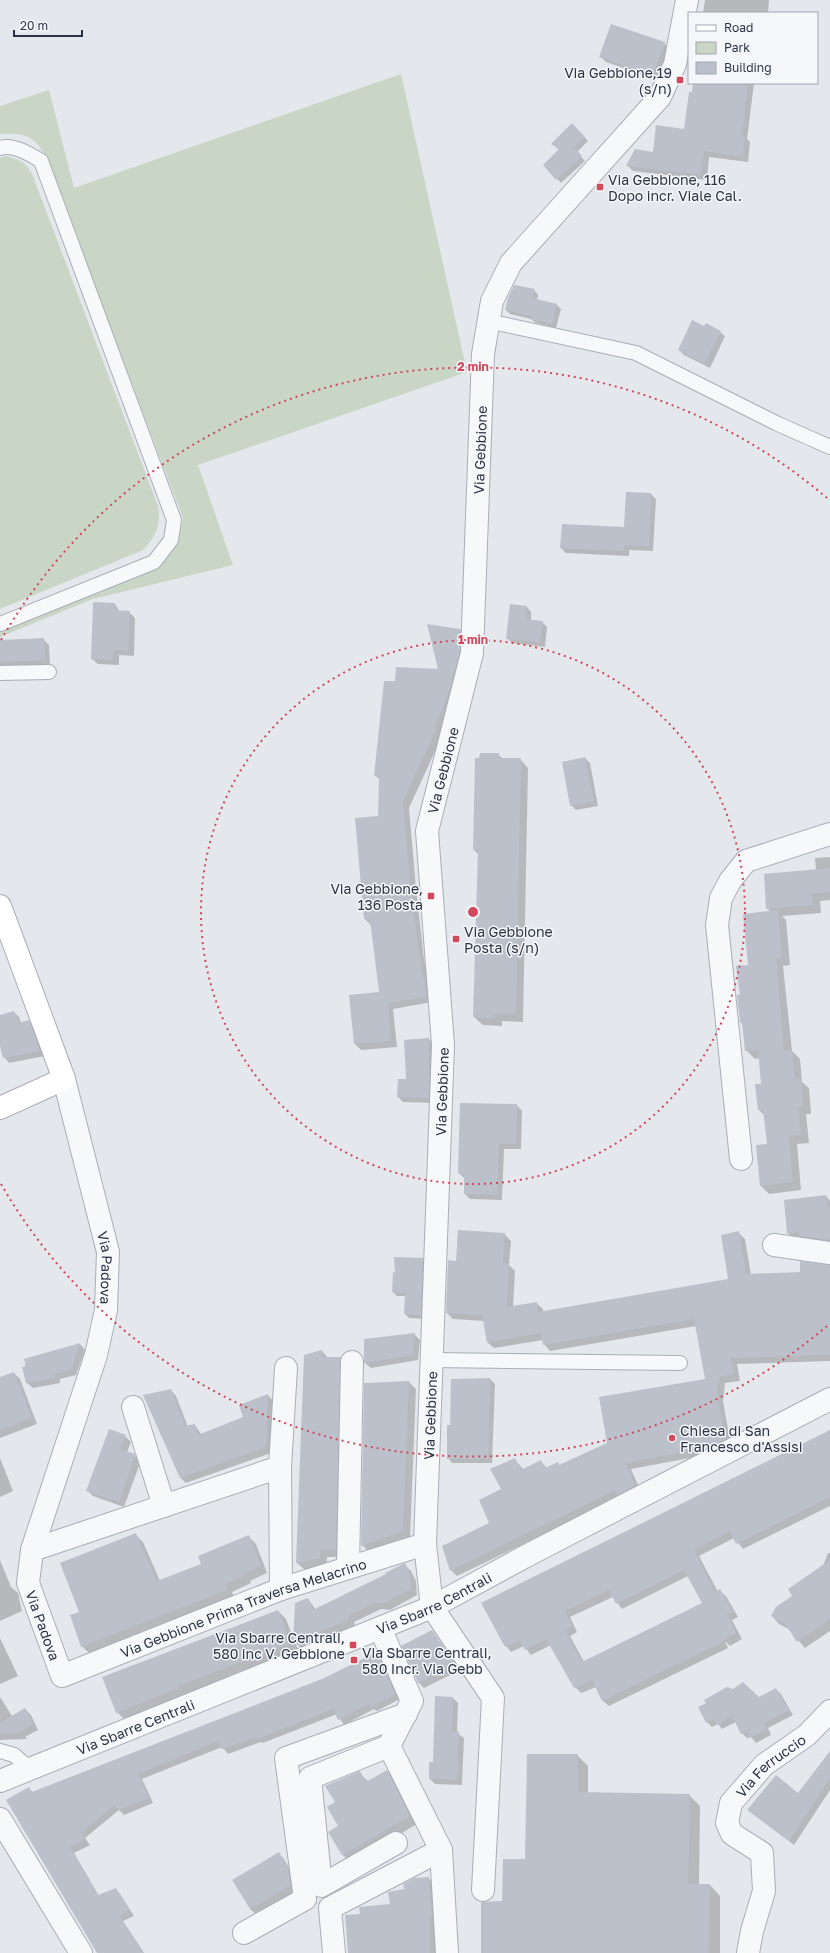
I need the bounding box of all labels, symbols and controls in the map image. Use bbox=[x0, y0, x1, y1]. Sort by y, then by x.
scale bar bbox=[14, 12, 82, 38]
legend bbox=[688, 12, 818, 84]
text: 20 m bbox=[20, 18, 48, 33]
text: Road bbox=[724, 20, 753, 35]
text: Park bbox=[724, 40, 750, 55]
text: Building bbox=[724, 60, 772, 75]
place label: Via Gebbione,19 (s/n) bbox=[564, 64, 672, 97]
marker: Via Gebbione,19 (s/n) bbox=[675, 75, 685, 85]
place label: Via Gebbione, 116 Dopo incr. Viale Cal. bbox=[608, 171, 742, 204]
marker: Via Gebbione, 116 Dopo incr. Viale Cal. bbox=[595, 182, 605, 192]
text: 2 min bbox=[457, 359, 489, 374]
street label: Via Gebbione bbox=[469, 405, 490, 495]
text: 1 min bbox=[458, 632, 488, 647]
street label: Via Gebbione bbox=[423, 725, 461, 815]
place label: Via Gebbione, 136 Posta bbox=[330, 880, 423, 913]
marker: Via Gebbione, 136 Posta bbox=[426, 891, 436, 901]
centre of rings bbox=[466, 905, 480, 919]
place label: Via Gebbione Posta (s/n) bbox=[464, 923, 553, 956]
marker: Via Gebbione Posta (s/n) bbox=[451, 934, 461, 944]
street label: Via Gebbione bbox=[431, 1047, 451, 1136]
street label: Via Padova bbox=[95, 1229, 117, 1305]
street label: Via Gebbione bbox=[420, 1371, 440, 1460]
place label: Chiesa di San Francesco d'Assisi bbox=[680, 1422, 803, 1455]
marker: Chiesa di San Francesco d'Assisi bbox=[667, 1433, 677, 1443]
street label: Via Gebbione Prima Traversa Melacrino bbox=[118, 1554, 368, 1661]
street label: Via Sbarre Centrali bbox=[374, 1568, 494, 1637]
street label: Via Padova bbox=[23, 1588, 64, 1663]
place label: Via Sbarre Centrali, 580 inc V. Gebbione bbox=[213, 1629, 345, 1662]
marker: Via Sbarre Centrali, 580 inc V. Gebbione bbox=[348, 1640, 358, 1650]
place label: Via Sbarre Centrali, 580 Incr. Via Gebb bbox=[362, 1644, 492, 1677]
marker: Via Sbarre Centrali, 580 Incr. Via Gebb bbox=[349, 1655, 359, 1665]
street label: Via Sbarre Centrali bbox=[74, 1695, 197, 1758]
street label: Via Ferruccio bbox=[732, 1730, 809, 1800]

